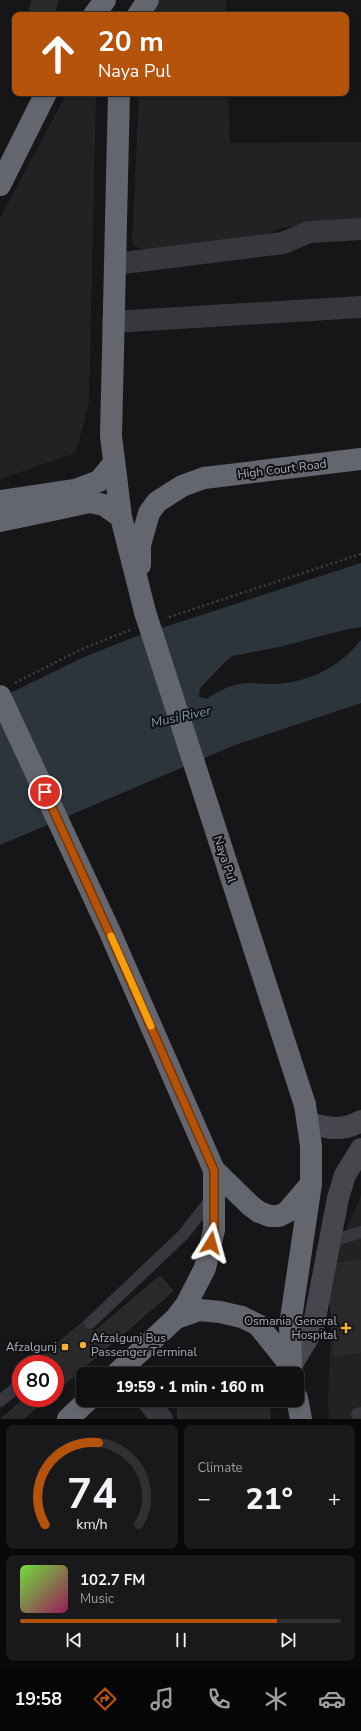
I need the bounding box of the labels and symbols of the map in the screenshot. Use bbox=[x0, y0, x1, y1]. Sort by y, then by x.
street label: High Court Road bbox=[236, 456, 328, 482]
water label: Musi River bbox=[149, 702, 213, 732]
pin bbox=[28, 775, 62, 809]
street label: Naya Pul bbox=[210, 833, 240, 885]
position arrow bbox=[190, 1222, 232, 1264]
place label: Osmania General Hospital bbox=[244, 1313, 337, 1343]
marker: Osmania General Hospital bbox=[340, 1322, 352, 1334]
place label: Afzalgunj Bus Passenger Terminal bbox=[91, 1330, 197, 1360]
place label: Afzalgunj bbox=[6, 1339, 57, 1355]
marker: Afzalgunj Bus Passenger Terminal bbox=[78, 1340, 88, 1350]
marker: Afzalgunj bbox=[60, 1342, 70, 1352]
speed limit sign: 80 bbox=[12, 1355, 64, 1407]

